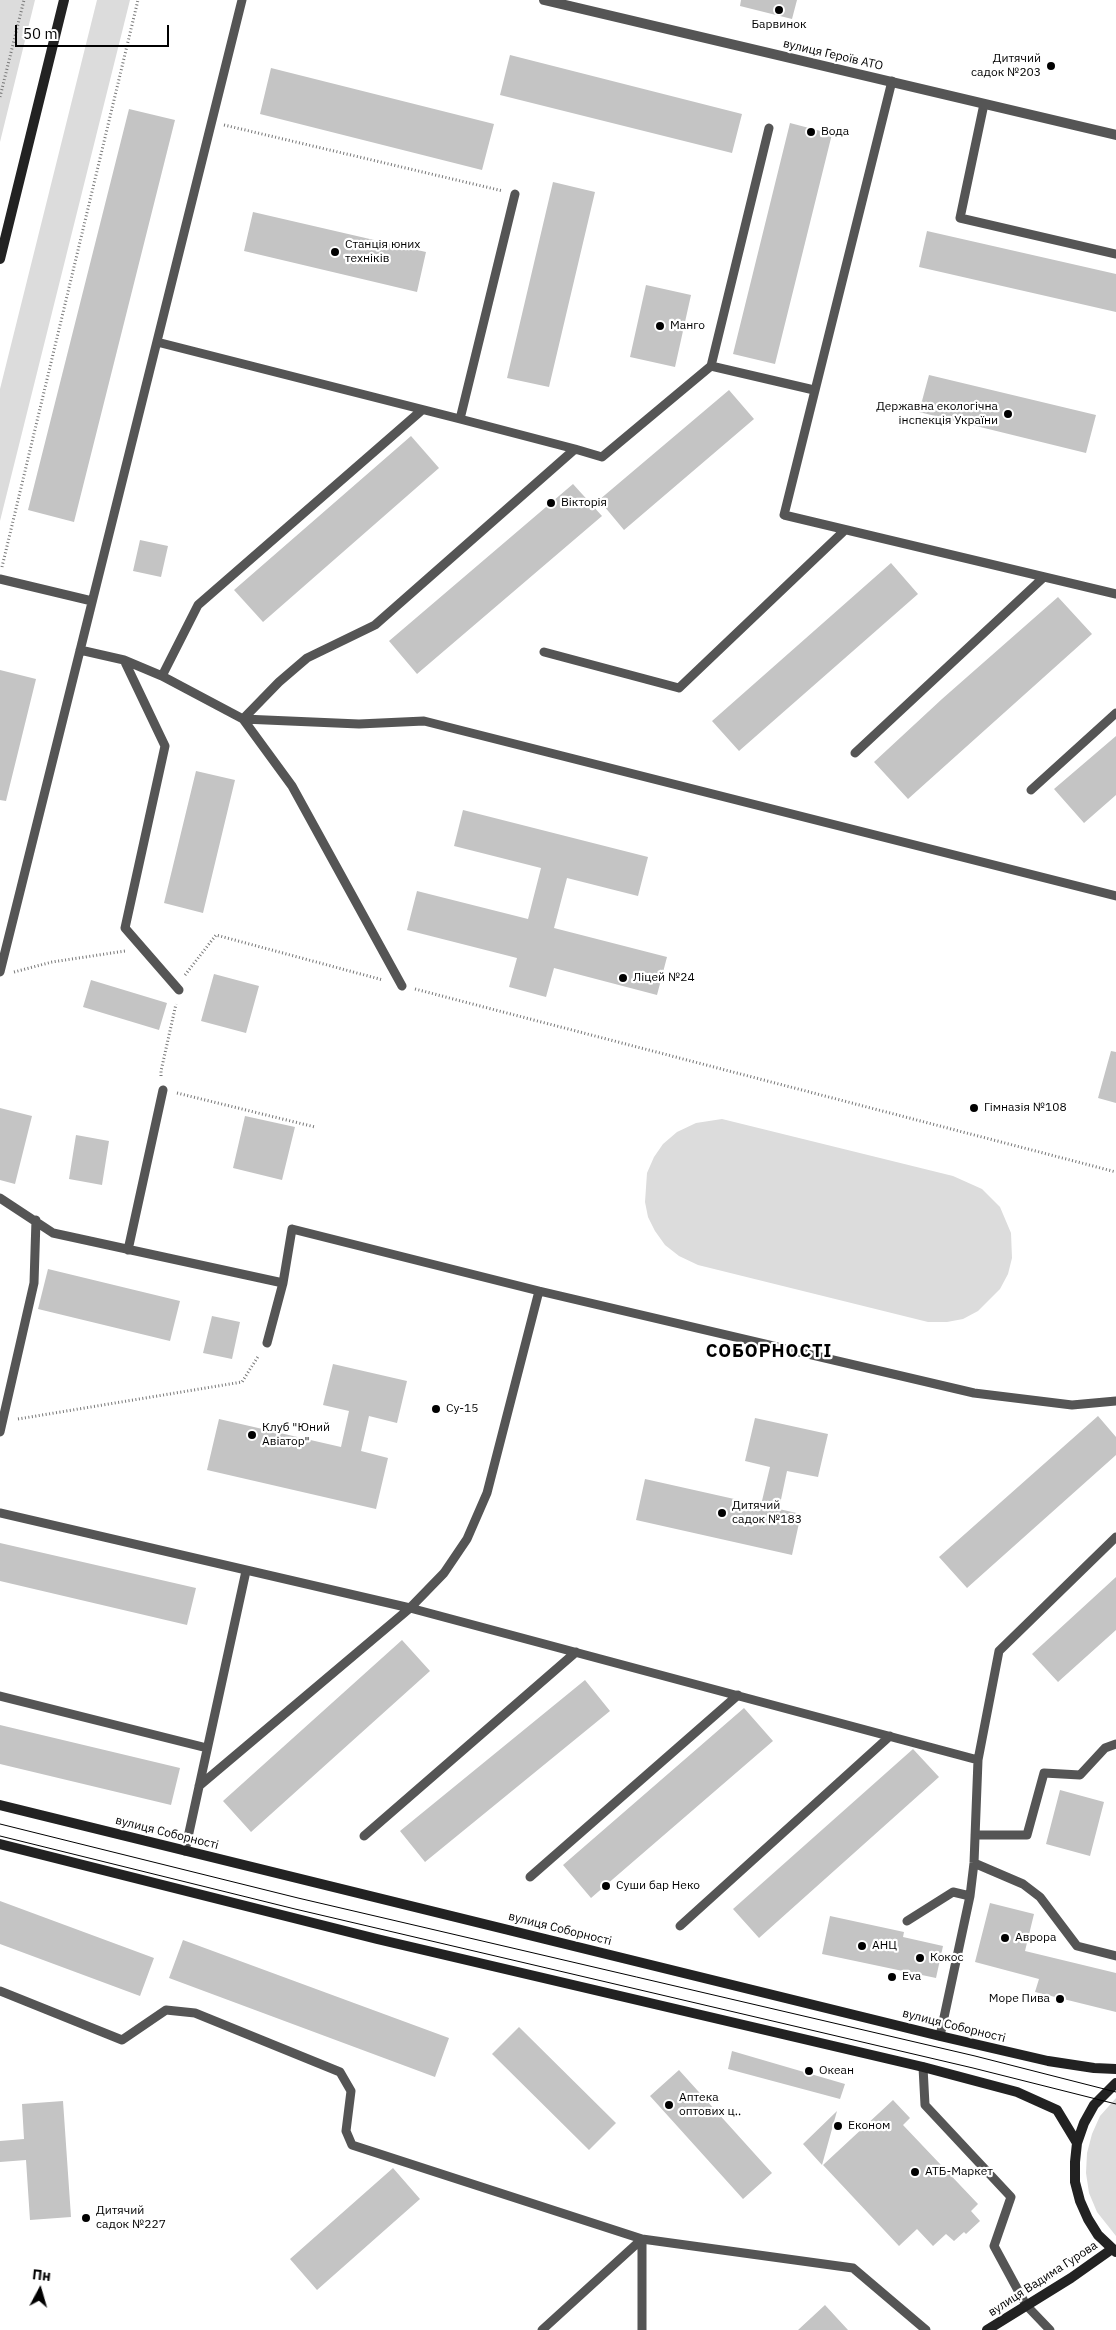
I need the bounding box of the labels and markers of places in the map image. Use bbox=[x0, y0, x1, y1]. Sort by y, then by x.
marker: Барвинок bbox=[773, 4, 785, 16]
place label: Барвинок bbox=[751, 18, 807, 32]
place label: Дитячий садок №203 bbox=[971, 52, 1041, 80]
marker: Дитячий садок №203 bbox=[1045, 60, 1057, 72]
place label: Вода bbox=[821, 125, 849, 139]
marker: Вода bbox=[805, 126, 817, 138]
place label: Станція юних техніків bbox=[345, 238, 420, 266]
marker: Станція юних техніків bbox=[329, 246, 341, 258]
place label: Манго bbox=[670, 319, 705, 333]
marker: Манго bbox=[654, 320, 666, 332]
place label: Державна екологічна інспекція України bbox=[876, 400, 998, 428]
marker: Державна екологічна інспекція України bbox=[1002, 408, 1014, 420]
place label: Вікторія bbox=[561, 496, 607, 510]
marker: Вікторія bbox=[545, 497, 557, 509]
place label: Ліцей №24 bbox=[633, 971, 695, 985]
marker: Ліцей №24 bbox=[617, 972, 629, 984]
place label: Гімназія №108 bbox=[984, 1101, 1067, 1115]
marker: Гімназія №108 bbox=[968, 1102, 980, 1114]
place label: Су-15 bbox=[446, 1402, 479, 1416]
marker: Су-15 bbox=[430, 1403, 442, 1415]
place label: Клуб "Юний Авіатор" bbox=[262, 1421, 330, 1449]
marker: Клуб "Юний Авіатор" bbox=[246, 1429, 258, 1441]
place label: Дитячий садок №183 bbox=[732, 1499, 802, 1527]
marker: Дитячий садок №183 bbox=[716, 1507, 728, 1519]
place label: Суши бар Неко bbox=[616, 1879, 700, 1893]
marker: Суши бар Неко bbox=[600, 1880, 612, 1892]
place label: Аврора bbox=[1015, 1931, 1056, 1945]
marker: Аврора bbox=[999, 1932, 1011, 1944]
place label: АНЦ bbox=[872, 1939, 897, 1953]
marker: АНЦ bbox=[856, 1940, 868, 1952]
place label: Кокос bbox=[930, 1951, 964, 1965]
marker: Кокос bbox=[914, 1952, 926, 1964]
place label: Eva bbox=[902, 1970, 921, 1984]
marker: Eva bbox=[886, 1971, 898, 1983]
place label: Море Пива bbox=[989, 1992, 1050, 2006]
marker: Море Пива bbox=[1054, 1993, 1066, 2005]
place label: Океан bbox=[819, 2064, 854, 2078]
marker: Океан bbox=[803, 2065, 815, 2077]
place label: Аптека оптових ц‥ bbox=[679, 2091, 741, 2119]
marker: Аптека оптових ц‥ bbox=[663, 2099, 675, 2111]
place label: Економ bbox=[848, 2119, 890, 2133]
marker: Економ bbox=[832, 2120, 844, 2132]
place label: АТБ-Маркет bbox=[925, 2165, 993, 2179]
marker: АТБ-Маркет bbox=[909, 2166, 921, 2178]
place label: Дитячий садок №227 bbox=[96, 2204, 166, 2232]
marker: Дитячий садок №227 bbox=[80, 2212, 92, 2224]

